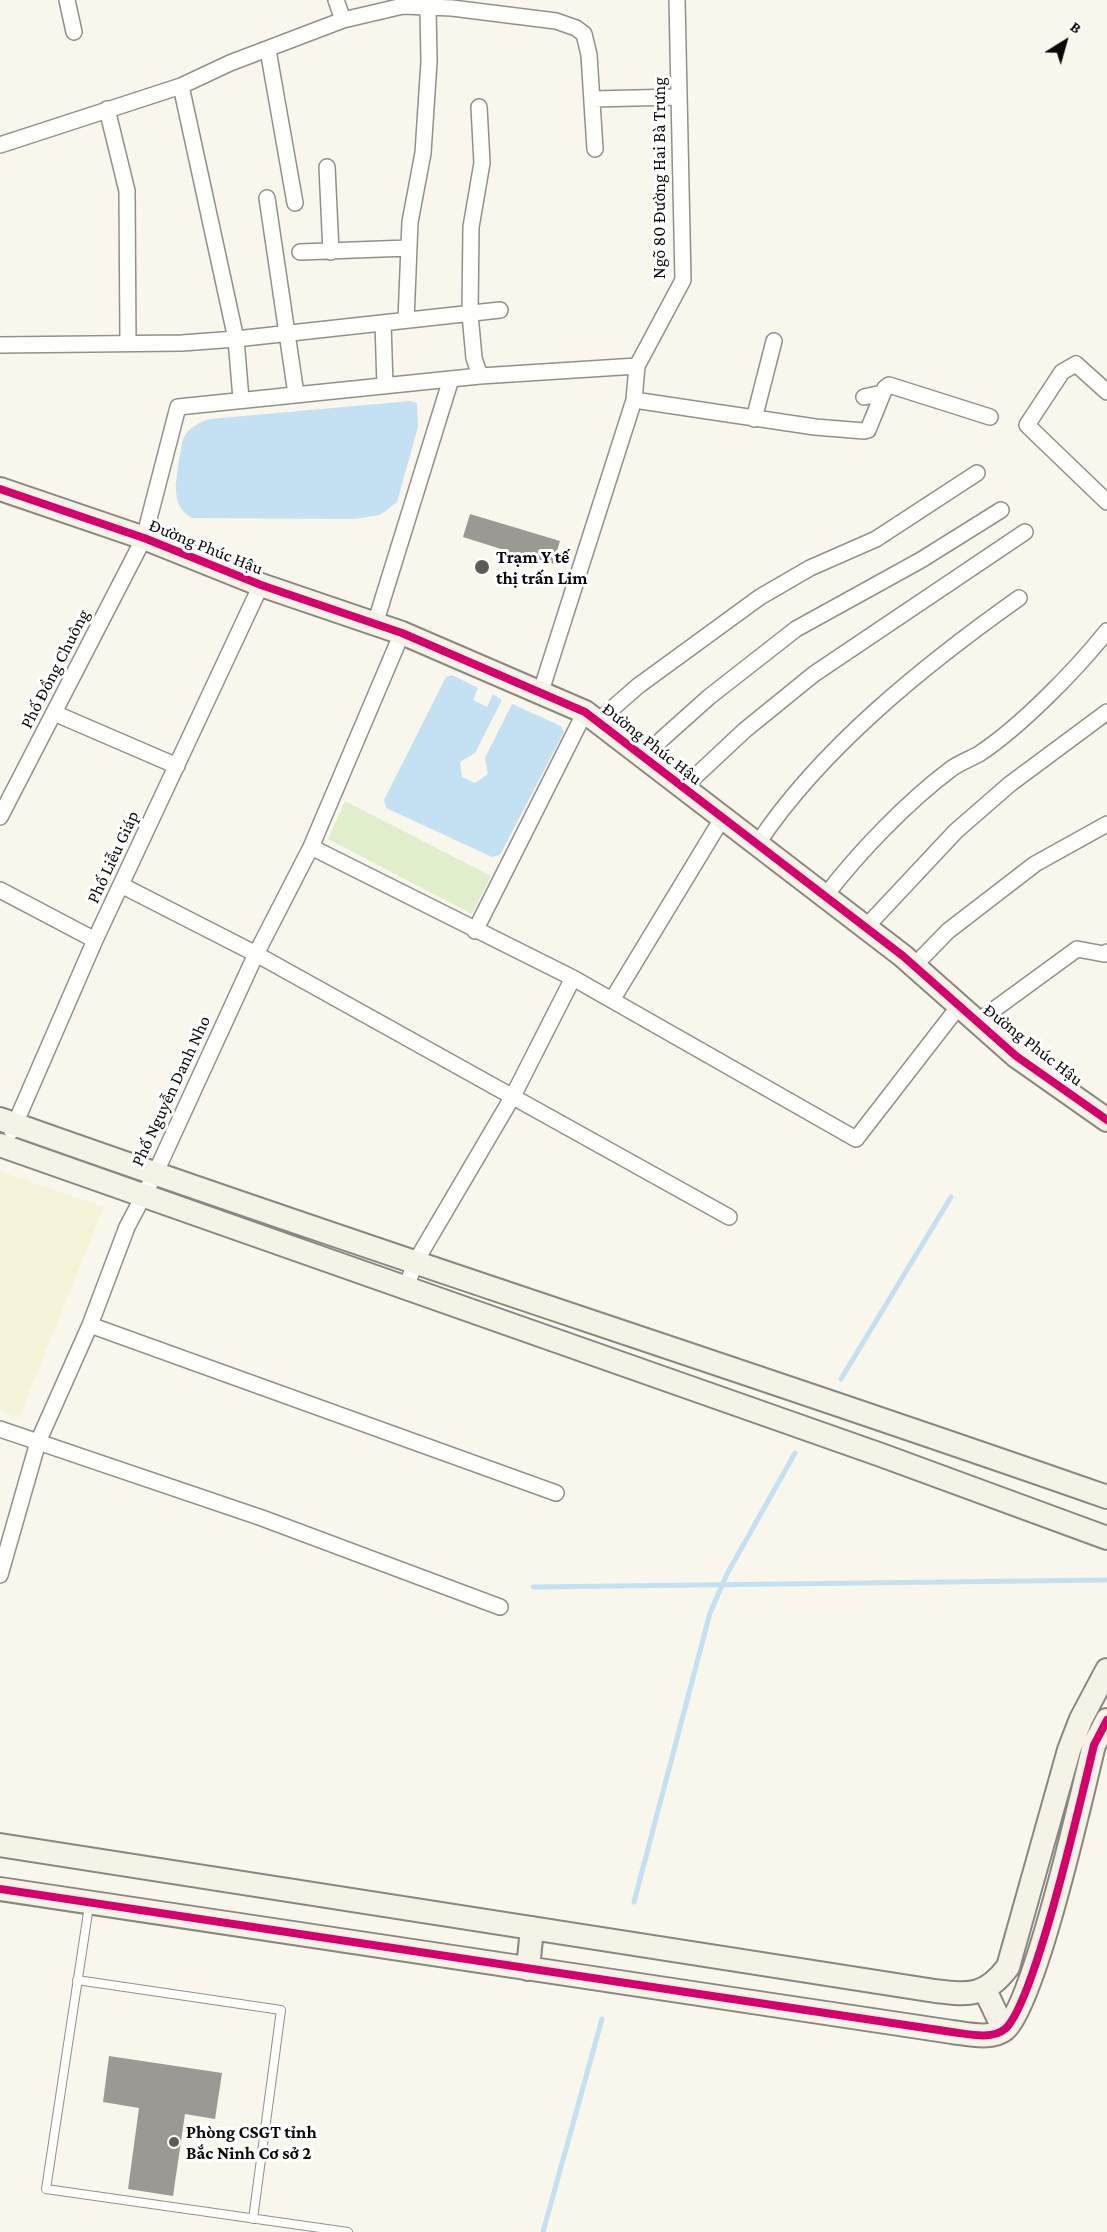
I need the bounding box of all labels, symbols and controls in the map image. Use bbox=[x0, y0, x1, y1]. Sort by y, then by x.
north arrow bbox=[1035, 12, 1095, 72]
text: B bbox=[1067, 18, 1085, 37]
street label: Ngõ 80 Đường Hai Bà Trưng bbox=[648, 77, 670, 279]
street label: Đường Phúc Hậu bbox=[146, 514, 266, 580]
place label: Trạm Y tế thị trấn Lim bbox=[496, 546, 588, 588]
marker: Trạm Y tế thị trấn Lim bbox=[473, 558, 491, 576]
street label: Phố Đồng Chuông bbox=[16, 606, 94, 732]
street label: Đường Phúc Hậu bbox=[598, 698, 706, 790]
street label: Phố Liễu Giáp bbox=[82, 807, 144, 907]
street label: Đường Phúc Hậu bbox=[979, 999, 1087, 1091]
street label: Phố Nguyễn Danh Nho bbox=[127, 1012, 215, 1170]
place label: Phòng CSGT tỉnh Bắc Ninh Cơ sở 2 bbox=[186, 2121, 317, 2164]
marker: Phòng CSGT tỉnh Bắc Ninh Cơ sở 2 bbox=[167, 2135, 181, 2149]

